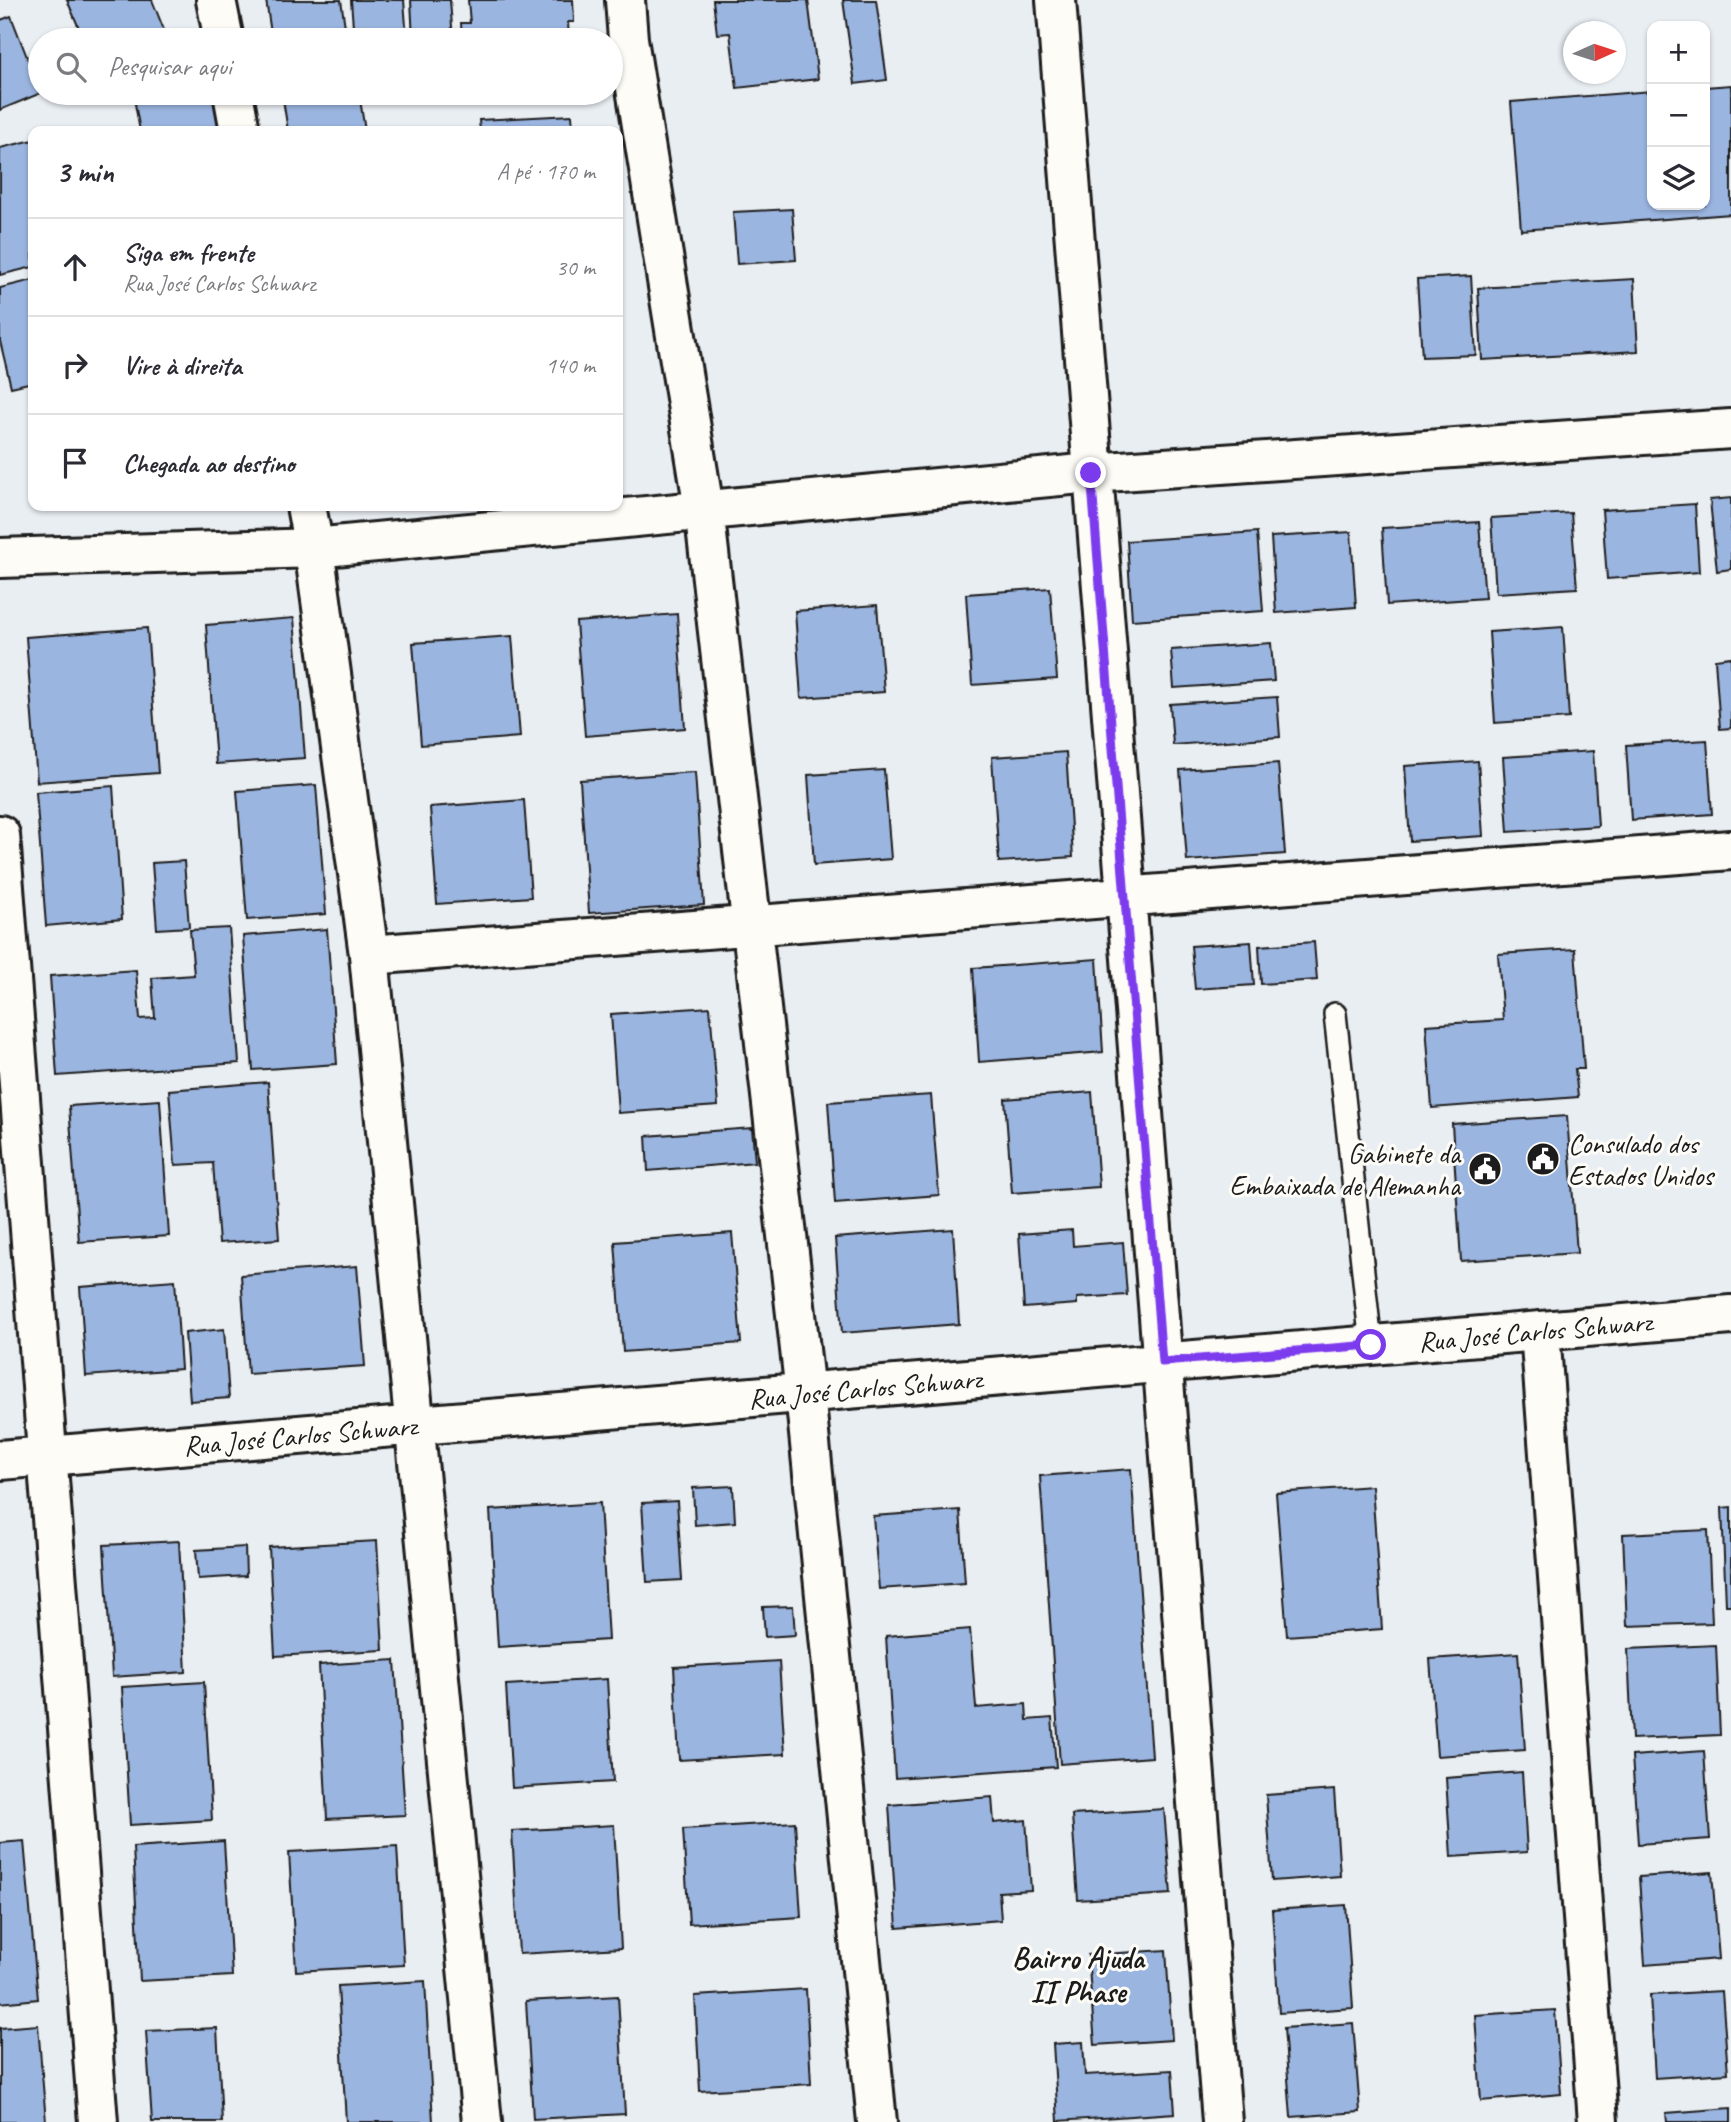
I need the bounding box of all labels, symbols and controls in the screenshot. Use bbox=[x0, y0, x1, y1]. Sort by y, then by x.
north arrow bbox=[1563, 21, 1626, 84]
map controls bbox=[1647, 21, 1710, 210]
button: + bbox=[1647, 21, 1710, 84]
search box bbox=[28, 28, 623, 105]
icon: search bbox=[52, 48, 90, 86]
text: Pesquisar aqui bbox=[108, 50, 232, 83]
button: − bbox=[1647, 84, 1710, 147]
button: layers bbox=[1647, 147, 1710, 210]
text: 3 min bbox=[56, 153, 113, 191]
text: A pé · 170 m bbox=[497, 157, 595, 186]
text: Siga em frente bbox=[123, 236, 254, 269]
icon: ahead bbox=[56, 248, 94, 286]
text: 30 m bbox=[556, 253, 595, 282]
text: Rua José Carlos Schwarz bbox=[123, 269, 315, 298]
icon: right bbox=[56, 346, 94, 384]
text: Vire à direita bbox=[123, 349, 242, 382]
text: 140 m bbox=[546, 351, 595, 380]
icon: arrive bbox=[56, 444, 94, 482]
text: Chegada ao destino bbox=[123, 447, 295, 480]
route end bbox=[1075, 457, 1106, 488]
place label: Consulado dos Estados Unidos bbox=[1568, 1126, 1715, 1193]
place label: Gabinete da Embaixada de Alemanha bbox=[1230, 1136, 1462, 1203]
public building icon: Consulado dos Estados Unidos bbox=[1524, 1140, 1562, 1178]
public building icon: Gabinete da Embaixada de Alemanha bbox=[1466, 1150, 1504, 1188]
street label: Rua José Carlos Schwarz bbox=[1417, 1304, 1655, 1359]
route start bbox=[1355, 1329, 1386, 1360]
street label: Rua José Carlos Schwarz bbox=[747, 1361, 985, 1416]
street label: Rua José Carlos Schwarz bbox=[182, 1408, 420, 1463]
district label: Bairro Ajuda II Phase bbox=[1012, 1939, 1147, 2011]

